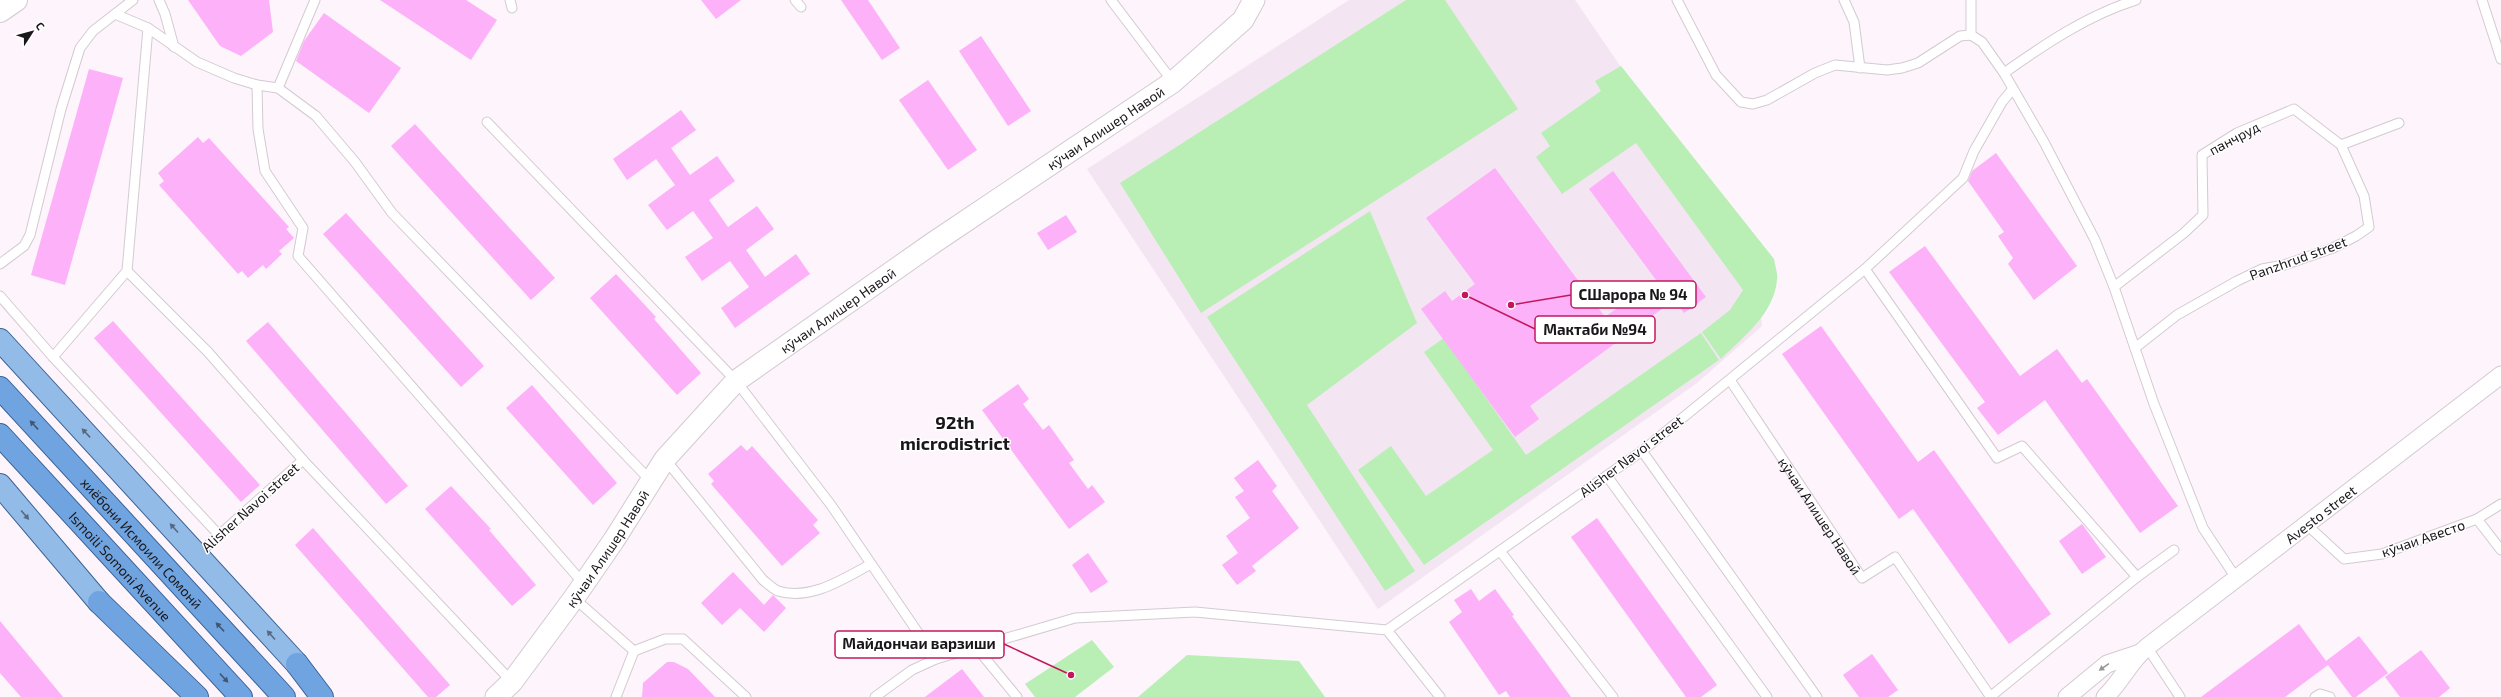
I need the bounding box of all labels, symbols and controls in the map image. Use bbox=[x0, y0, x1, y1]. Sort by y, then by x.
north arrow bbox=[12, 12, 52, 52]
text: С bbox=[33, 19, 48, 33]
street label: кӯчаи Алишер Навоӣ bbox=[1043, 82, 1167, 173]
street label: панчруд bbox=[2206, 118, 2262, 158]
street label: Panzhrud street bbox=[2247, 233, 2349, 283]
street label: кӯчаи Алишер Навоӣ bbox=[776, 263, 899, 356]
callout: СШарора № 94 bbox=[1571, 281, 1696, 308]
text: СШарора № 94 bbox=[1578, 285, 1688, 303]
callout: Мактаби №94 bbox=[1535, 316, 1655, 343]
text: Мактаби №94 bbox=[1543, 320, 1647, 338]
district label: 92th microdistrict bbox=[900, 411, 1011, 454]
street label: Alisher Navoi street bbox=[1576, 412, 1686, 500]
one-way arrow bbox=[30, 420, 39, 430]
one-way arrow bbox=[81, 428, 91, 438]
street label: кӯчаи Алишер Навоӣ bbox=[1775, 454, 1866, 578]
street label: Alisher Navoi street bbox=[198, 459, 302, 555]
street label: хиёбони Исмоили Сомонӣ bbox=[78, 474, 207, 612]
street label: Avesto street bbox=[2281, 481, 2359, 547]
street label: кӯчаи Алишер Навоӣ bbox=[562, 486, 652, 610]
street label: Ismoili Somoni Avenue bbox=[66, 508, 175, 624]
one-way arrow bbox=[21, 510, 30, 520]
street label: кӯчаи Авесто bbox=[2379, 516, 2467, 560]
one-way arrow bbox=[170, 524, 179, 533]
one-way arrow bbox=[215, 622, 225, 632]
one-way arrow bbox=[266, 630, 276, 640]
callout: Майдончаи варзиши bbox=[835, 631, 1004, 658]
text: Майдончаи варзиши bbox=[842, 634, 996, 652]
one-way arrow bbox=[2099, 663, 2110, 671]
one-way arrow bbox=[219, 674, 228, 683]

